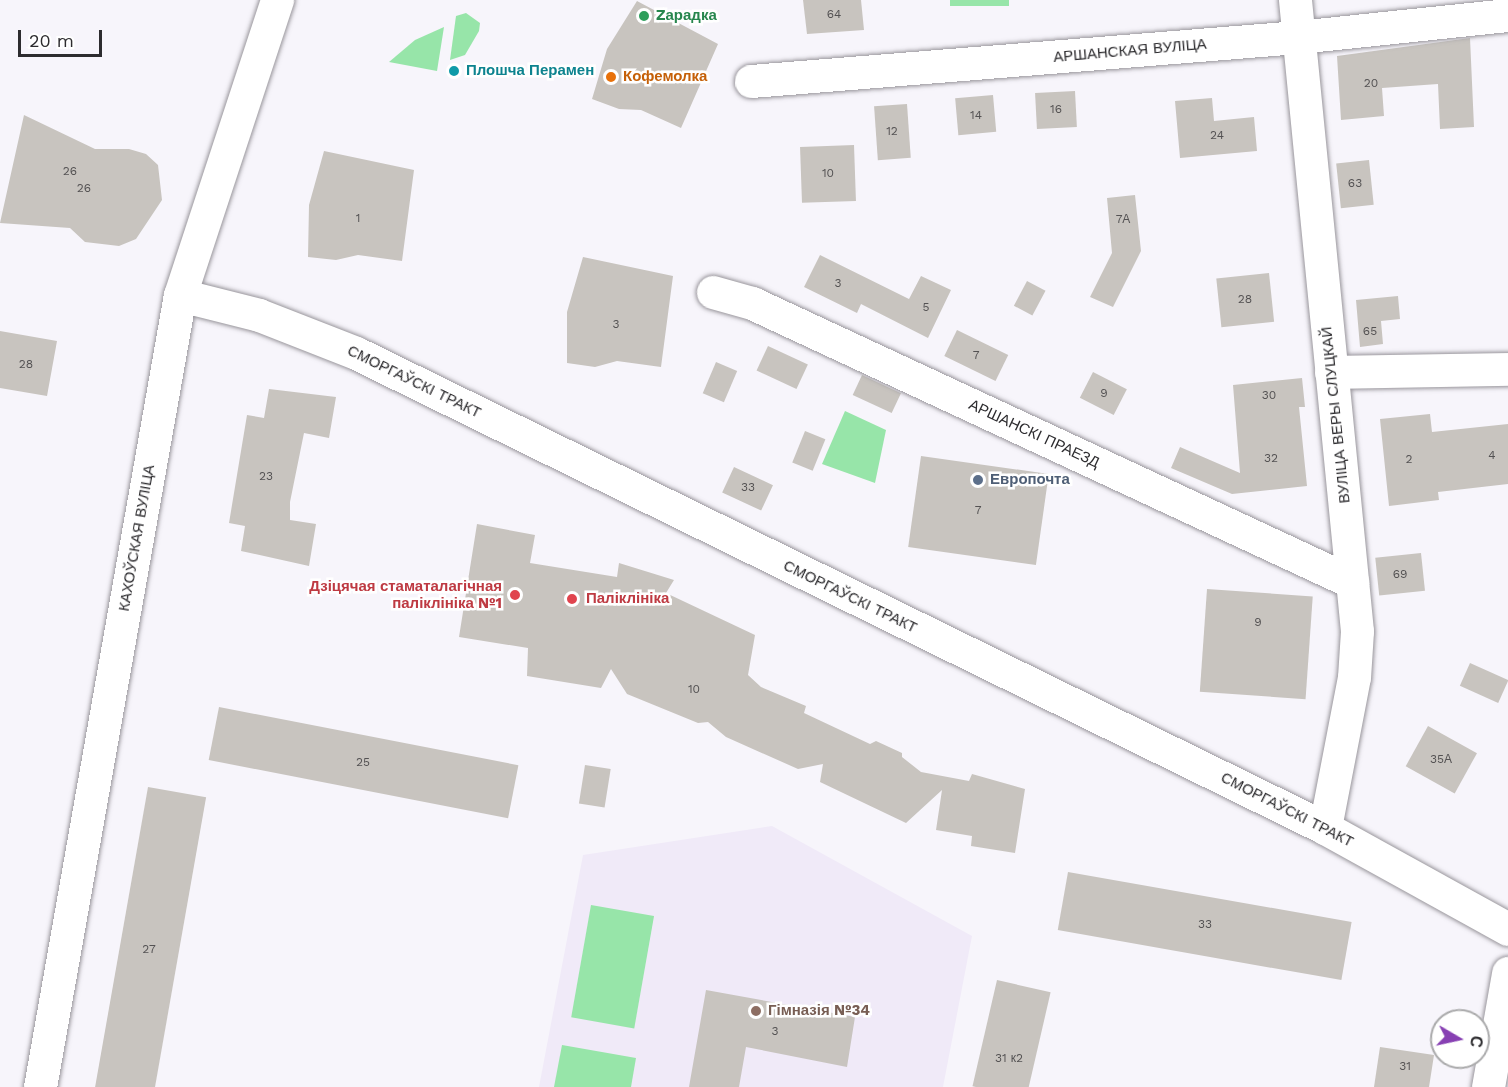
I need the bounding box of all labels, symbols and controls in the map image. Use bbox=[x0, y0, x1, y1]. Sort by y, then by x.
place label: Zарадка bbox=[656, 7, 717, 25]
house number: 64 bbox=[827, 8, 841, 22]
marker: Zарадка bbox=[637, 9, 651, 23]
scale bar bbox=[21, 18, 105, 56]
text: 20 m bbox=[29, 30, 74, 51]
street label: АРШАНСКАЯ ВУЛІЦА bbox=[1053, 35, 1207, 67]
place label: Плошча Перамен bbox=[466, 62, 594, 80]
marker: Плошча Перамен bbox=[447, 64, 461, 78]
place label: Кофемолка bbox=[623, 68, 707, 86]
marker: Кофемолка bbox=[604, 70, 618, 84]
house number: 20 bbox=[1364, 77, 1378, 91]
house number: 16 bbox=[1050, 103, 1062, 117]
house number: 14 bbox=[970, 109, 982, 123]
house number: 12 bbox=[886, 125, 898, 139]
house number: 24 bbox=[1210, 129, 1224, 143]
house number: 26 bbox=[63, 165, 77, 179]
house number: 10 bbox=[822, 167, 834, 181]
house number: 63 bbox=[1348, 177, 1362, 191]
house number: 26 bbox=[77, 182, 91, 196]
house number: 1 bbox=[356, 212, 360, 226]
house number: 7А bbox=[1116, 213, 1130, 227]
house number: 3 bbox=[835, 277, 841, 291]
house number: 28 bbox=[1238, 293, 1252, 307]
house number: 5 bbox=[923, 301, 929, 315]
house number: 3 bbox=[613, 318, 619, 332]
house number: 65 bbox=[1363, 325, 1377, 339]
street label: ВУЛІЦА ВЕРЫ СЛУЦКАЙ bbox=[1318, 326, 1354, 504]
street label: СМОРГАЎСКІ ТРАКТ bbox=[344, 342, 484, 422]
house number: 7 bbox=[973, 349, 979, 363]
house number: 28 bbox=[19, 358, 33, 372]
house number: 9 bbox=[1100, 387, 1108, 401]
house number: 30 bbox=[1262, 389, 1276, 403]
street label: АРШАНСКІ ПРАЕЗД bbox=[966, 396, 1102, 472]
house number: 4 bbox=[1488, 449, 1496, 463]
house number: 32 bbox=[1264, 452, 1278, 466]
house number: 2 bbox=[1406, 453, 1412, 467]
street label: КАХОЎСКАЯ ВУЛІЦА bbox=[115, 463, 159, 613]
house number: 23 bbox=[259, 470, 273, 484]
place label: Европочта bbox=[990, 471, 1070, 489]
marker: Европочта bbox=[971, 473, 985, 487]
house number: 33 bbox=[741, 481, 755, 495]
house number: 7 bbox=[975, 504, 981, 518]
street label: СМОРГАЎСКІ ТРАКТ bbox=[780, 557, 920, 637]
house number: 69 bbox=[1393, 568, 1407, 582]
place label: Дзіцячая стаматалагічная паліклініка №1 bbox=[309, 577, 502, 612]
marker: Дзіцячая стаматалагічная паліклініка №1 bbox=[506, 586, 524, 604]
marker: Паліклініка bbox=[563, 590, 581, 608]
place label: Паліклініка bbox=[586, 590, 669, 608]
house number: 9 bbox=[1254, 616, 1262, 630]
house number: 10 bbox=[688, 683, 700, 697]
house number: 35А bbox=[1430, 753, 1452, 767]
house number: 25 bbox=[356, 756, 370, 770]
street label: СМОРГАЎСКІ ТРАКТ bbox=[1218, 769, 1356, 851]
house number: 33 bbox=[1198, 918, 1212, 932]
house number: 27 bbox=[142, 943, 156, 957]
place label: Гімназія №34 bbox=[768, 1002, 870, 1020]
marker: Гімназія №34 bbox=[749, 1004, 763, 1018]
north arrow bbox=[1430, 1009, 1490, 1069]
house number: 3 bbox=[772, 1025, 778, 1039]
text: С bbox=[1466, 1034, 1487, 1049]
house number: 31 к2 bbox=[995, 1052, 1023, 1066]
house number: 31 bbox=[1399, 1060, 1411, 1074]

